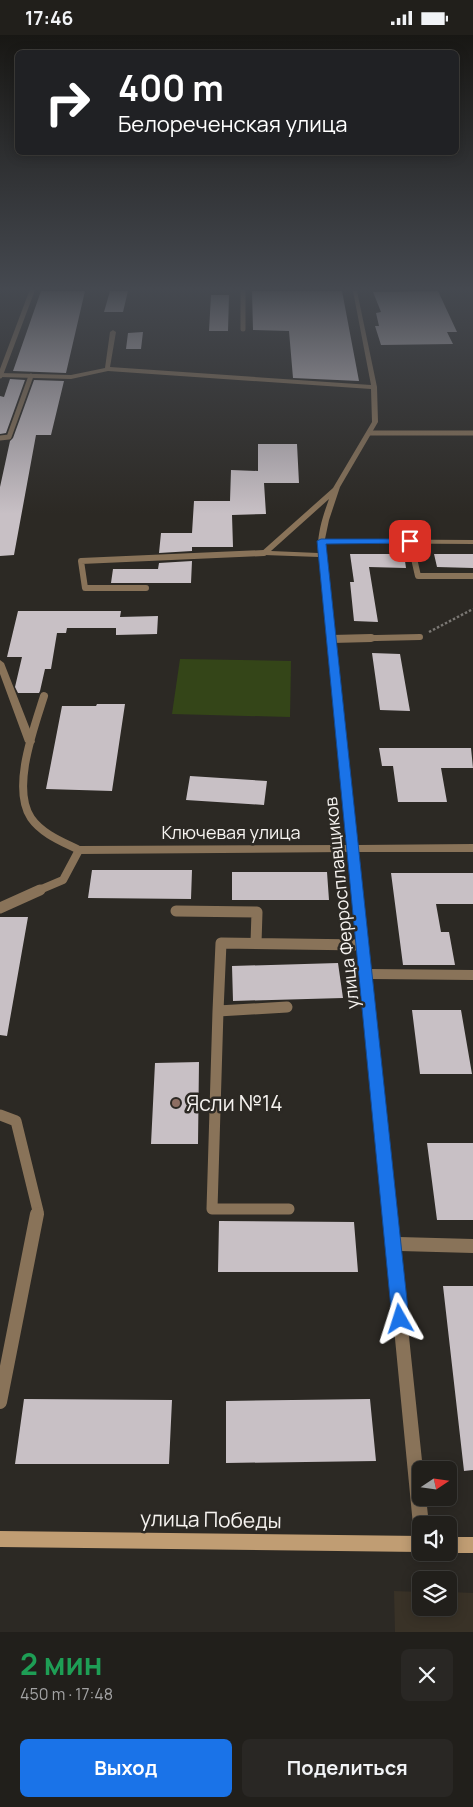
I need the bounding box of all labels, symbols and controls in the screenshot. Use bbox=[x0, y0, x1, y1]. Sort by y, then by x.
text: 17:46 bbox=[25, 5, 73, 31]
text: 400 m bbox=[118, 64, 224, 112]
icon: right bbox=[35, 70, 100, 135]
text: Белореченская улица bbox=[118, 109, 348, 139]
pin bbox=[389, 520, 431, 562]
icon: arrive bbox=[396, 527, 424, 555]
street label: улица Ферросплавщиков bbox=[318, 795, 364, 1010]
street label: Ключевая улица bbox=[162, 820, 300, 844]
place label: Ясли №14 bbox=[186, 1089, 283, 1117]
marker: Ясли №14 bbox=[170, 1097, 182, 1109]
position arrow bbox=[373, 1292, 425, 1344]
north arrow bbox=[412, 1461, 458, 1506]
map controls bbox=[412, 1461, 457, 1616]
street label: улица Победы bbox=[140, 1504, 282, 1534]
button: sound bbox=[412, 1516, 457, 1561]
button: layers bbox=[412, 1571, 457, 1616]
text: 2 мин bbox=[20, 1643, 103, 1684]
button: close bbox=[401, 1649, 453, 1701]
text: 450 m · 17:48 bbox=[20, 1683, 113, 1705]
button: Выход bbox=[20, 1739, 232, 1797]
button: Поделиться bbox=[242, 1739, 453, 1797]

